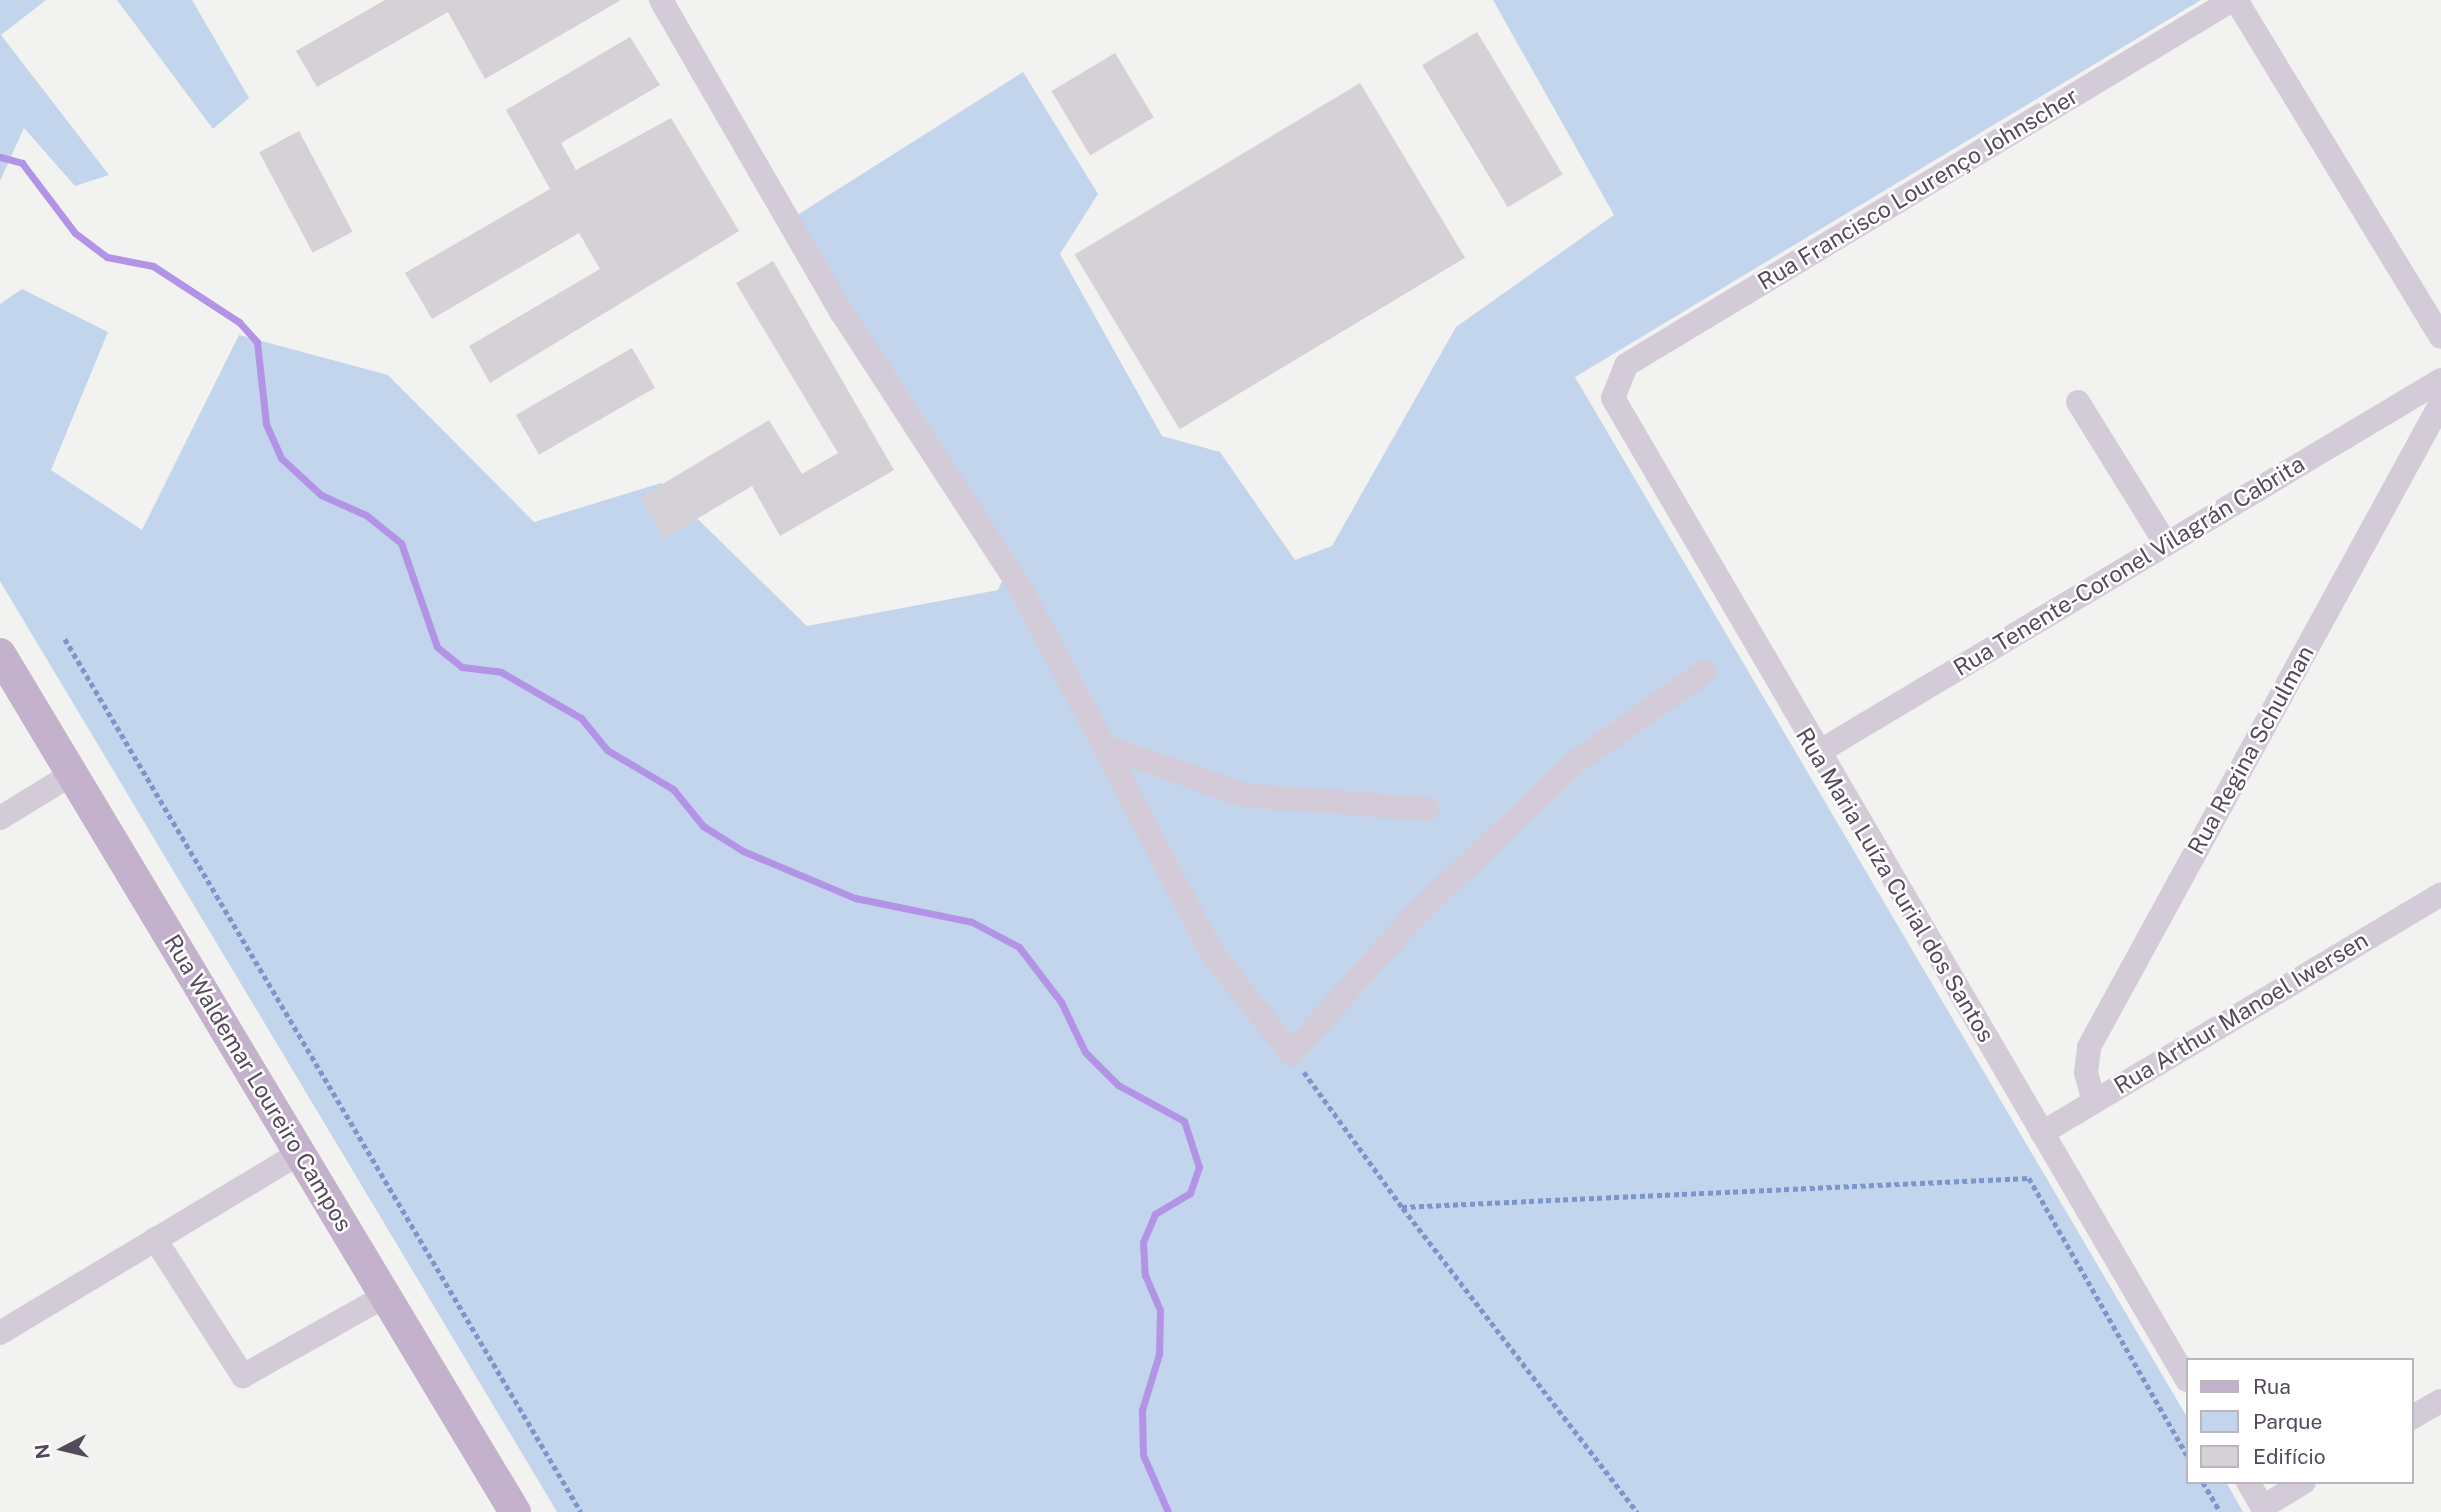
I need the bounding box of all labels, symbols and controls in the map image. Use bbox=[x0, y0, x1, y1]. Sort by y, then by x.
street label: Rua Francisco Lourenço Johnscher bbox=[1753, 82, 2083, 296]
street label: Rua Tenente-Coronel Vilagrán Cabrita bbox=[1948, 450, 2310, 682]
street label: Rua Regina Schulman bbox=[2182, 641, 2320, 859]
street label: Rua Maria Luíza Curial dos Santos bbox=[1790, 723, 2000, 1047]
street label: Rua Arthur Manoel Iwersen bbox=[2109, 926, 2373, 1100]
street label: Rua Waldemar Loureiro Campos bbox=[158, 929, 358, 1237]
legend bbox=[2186, 1358, 2413, 1484]
text: Rua bbox=[2253, 1374, 2291, 1399]
text: Parque bbox=[2253, 1409, 2322, 1434]
north arrow bbox=[28, 1414, 98, 1484]
text: N bbox=[30, 1443, 54, 1460]
text: Edifício bbox=[2253, 1444, 2326, 1469]

